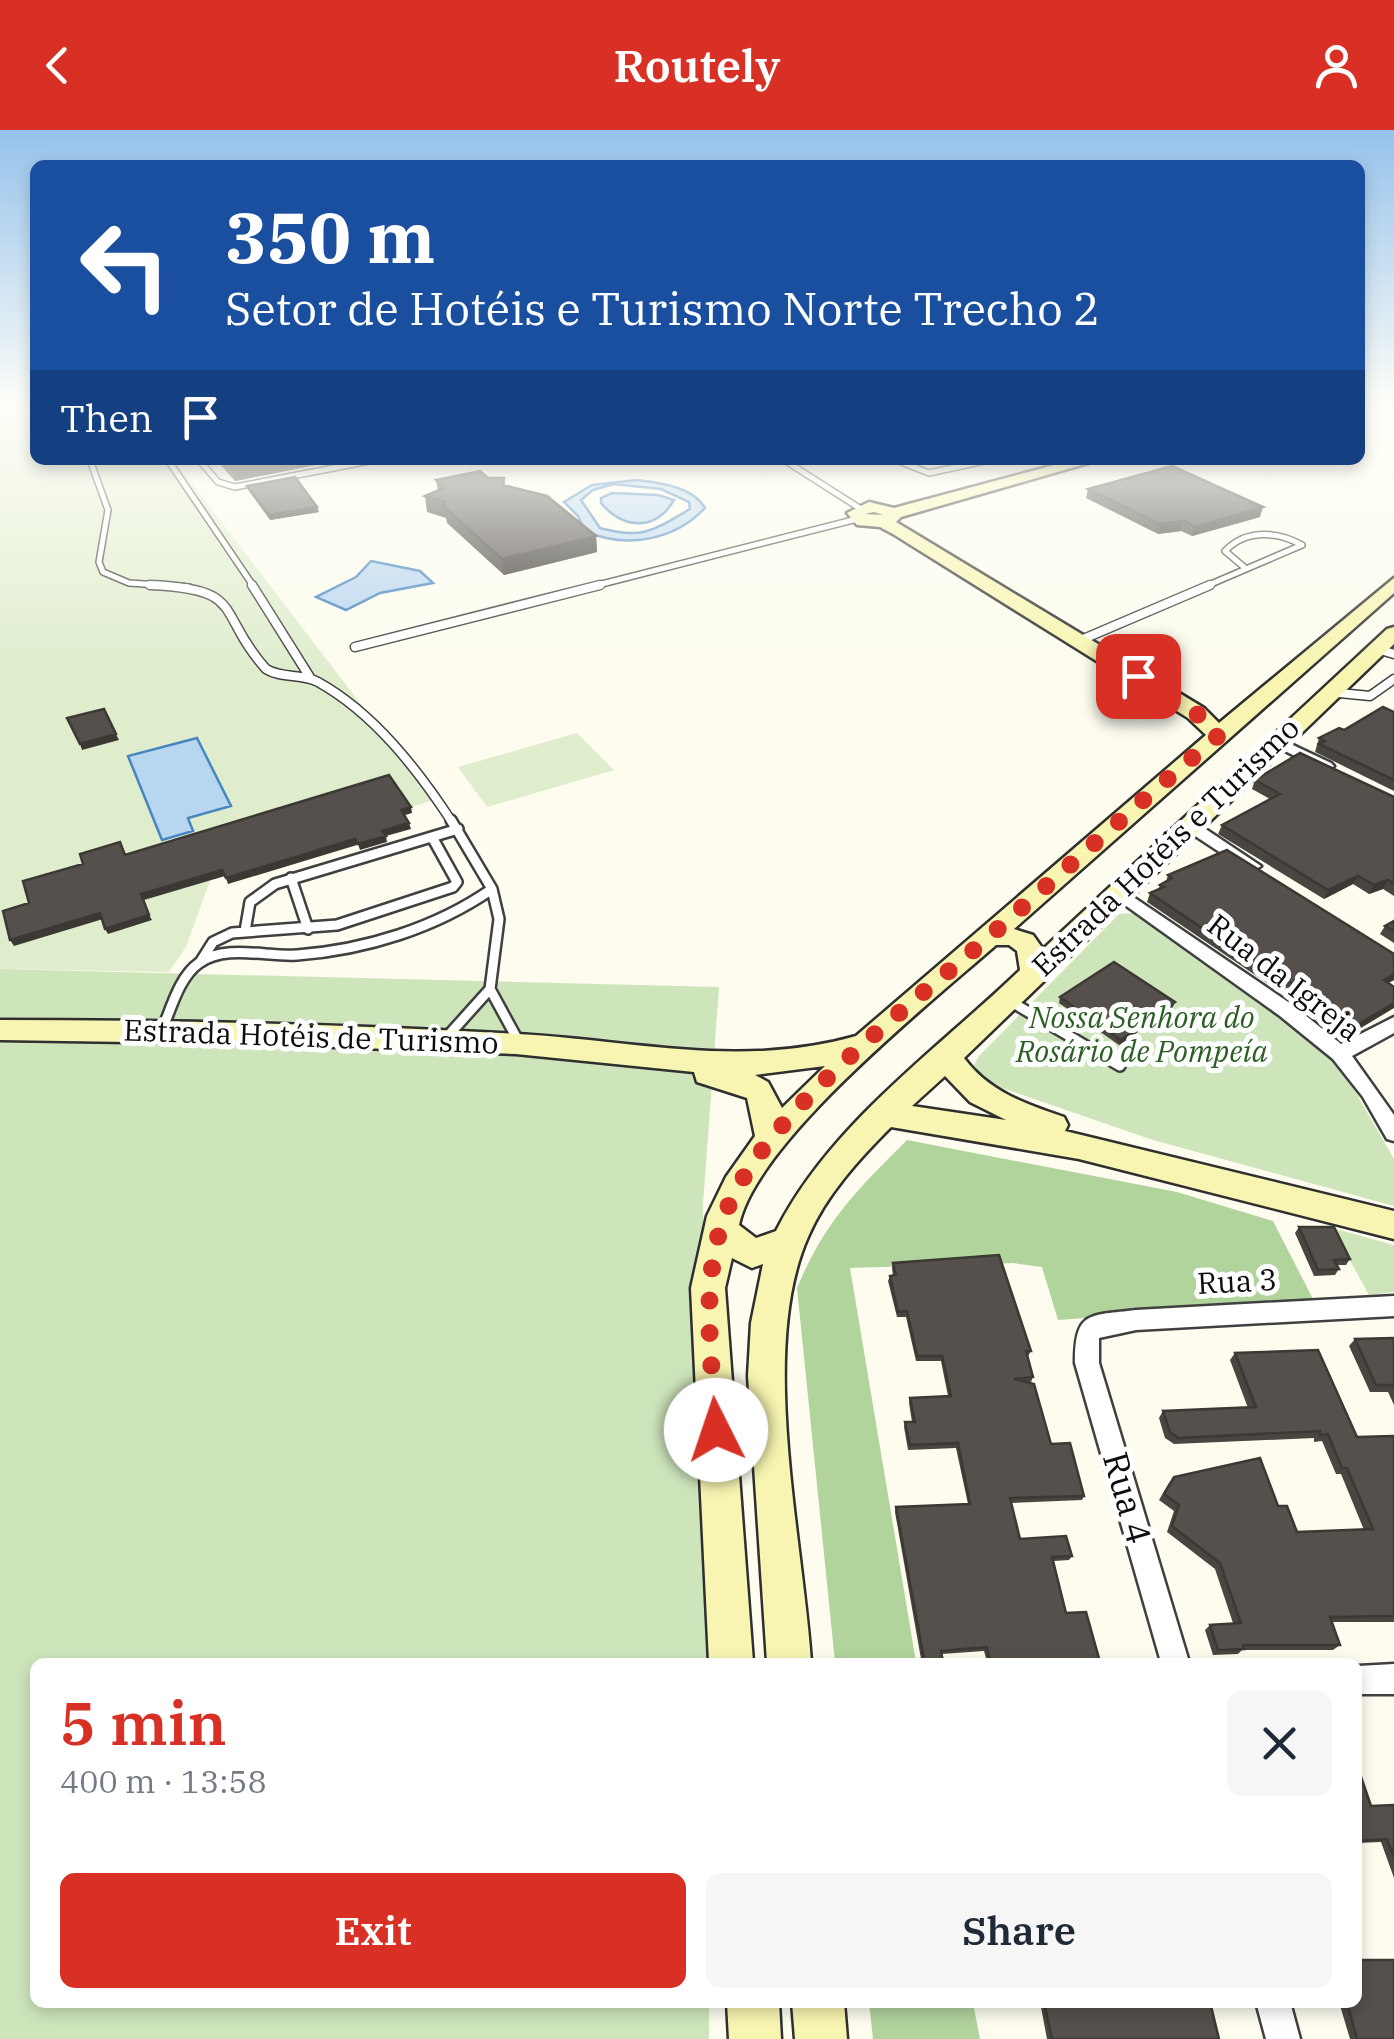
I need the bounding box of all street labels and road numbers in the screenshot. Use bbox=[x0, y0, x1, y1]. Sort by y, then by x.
street label: Estrada Hotéis e Turismo bbox=[1023, 708, 1307, 984]
street label: Rua da Igreja bbox=[1200, 904, 1370, 1049]
street label: Estrada Hotéis de Turismo bbox=[123, 1009, 499, 1062]
street label: Rua 3 bbox=[1196, 1259, 1278, 1302]
street label: Rua 4 bbox=[1093, 1447, 1163, 1549]

